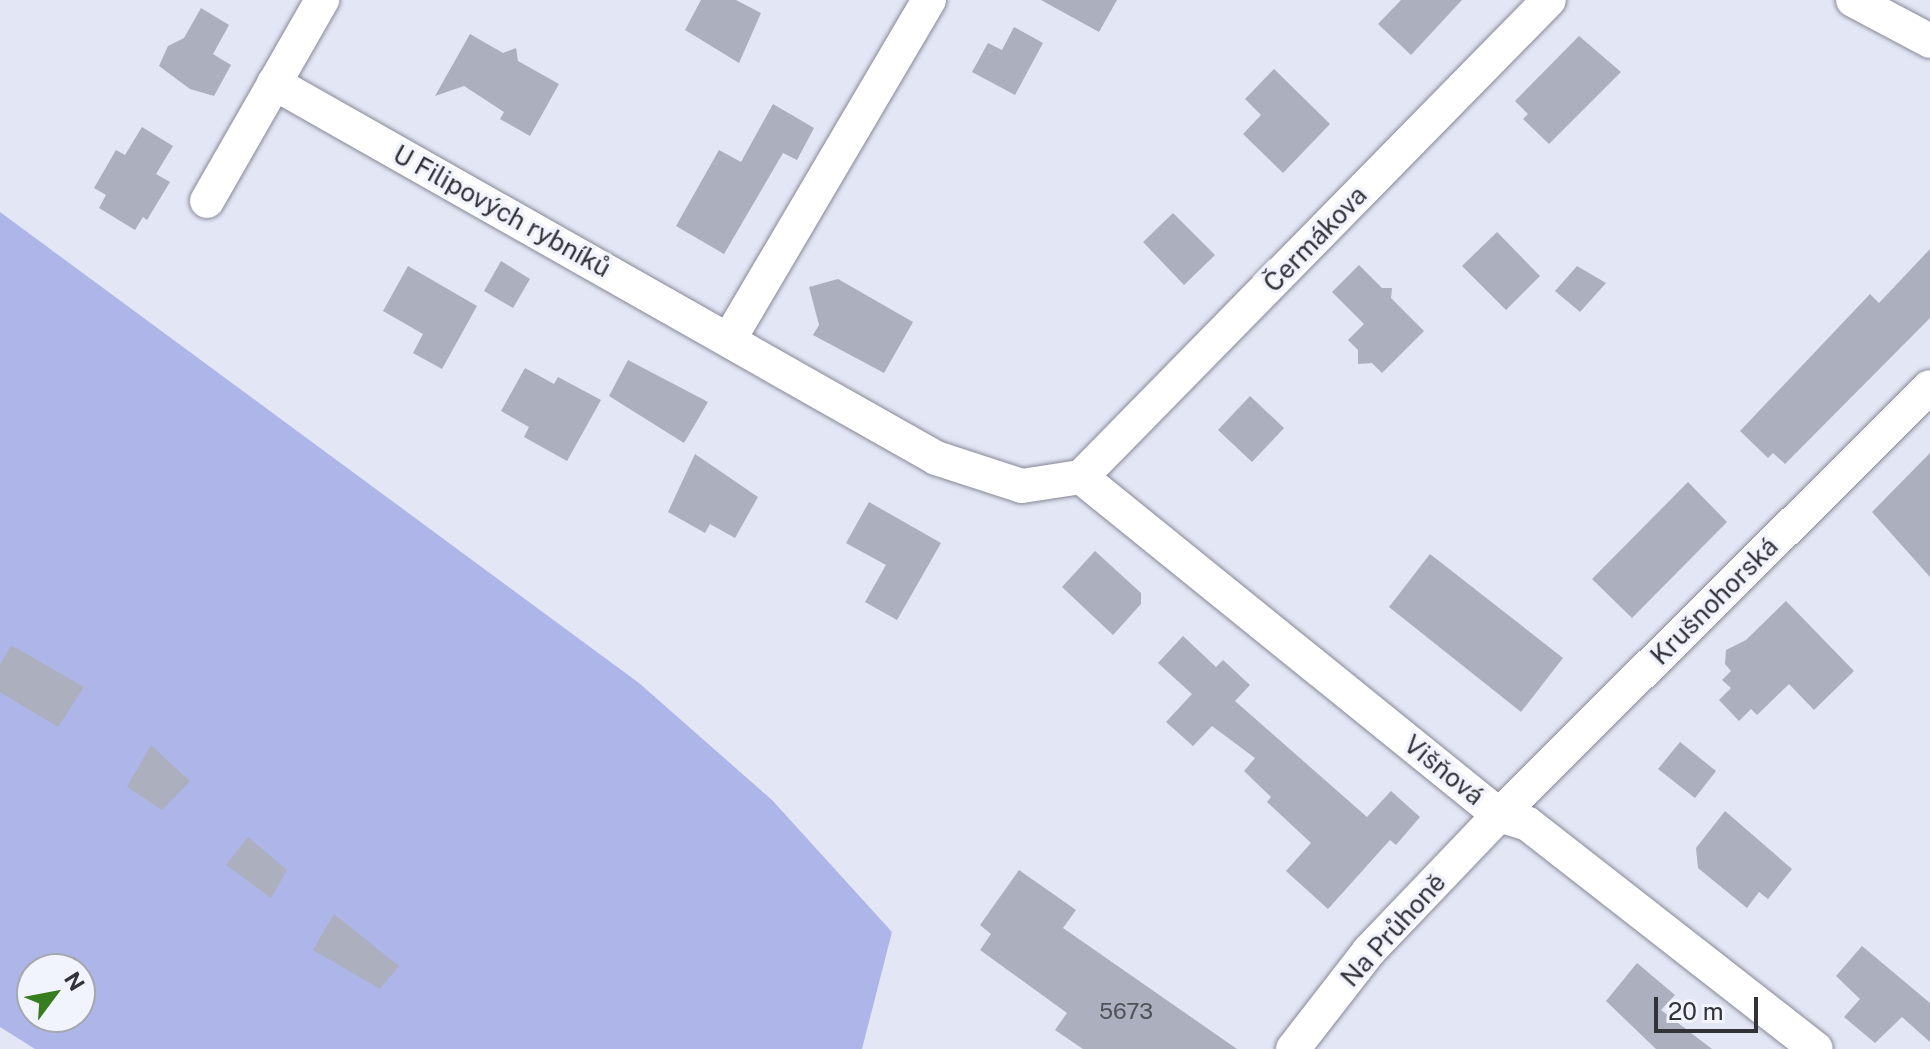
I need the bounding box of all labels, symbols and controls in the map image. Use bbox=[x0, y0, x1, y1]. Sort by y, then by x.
street label: U Filipových rybníků bbox=[388, 138, 616, 284]
street label: Čermákova bbox=[1257, 180, 1373, 298]
street label: Krušnohorská bbox=[1644, 531, 1784, 671]
street label: Višňová bbox=[1398, 728, 1490, 812]
street label: Na Průhoně bbox=[1334, 867, 1452, 993]
north arrow bbox=[16, 953, 96, 1033]
text: N bbox=[59, 967, 90, 996]
scale bar bbox=[1658, 981, 1762, 1031]
text: 20 m bbox=[1668, 997, 1724, 1025]
house number: 5673 bbox=[1099, 999, 1153, 1025]

